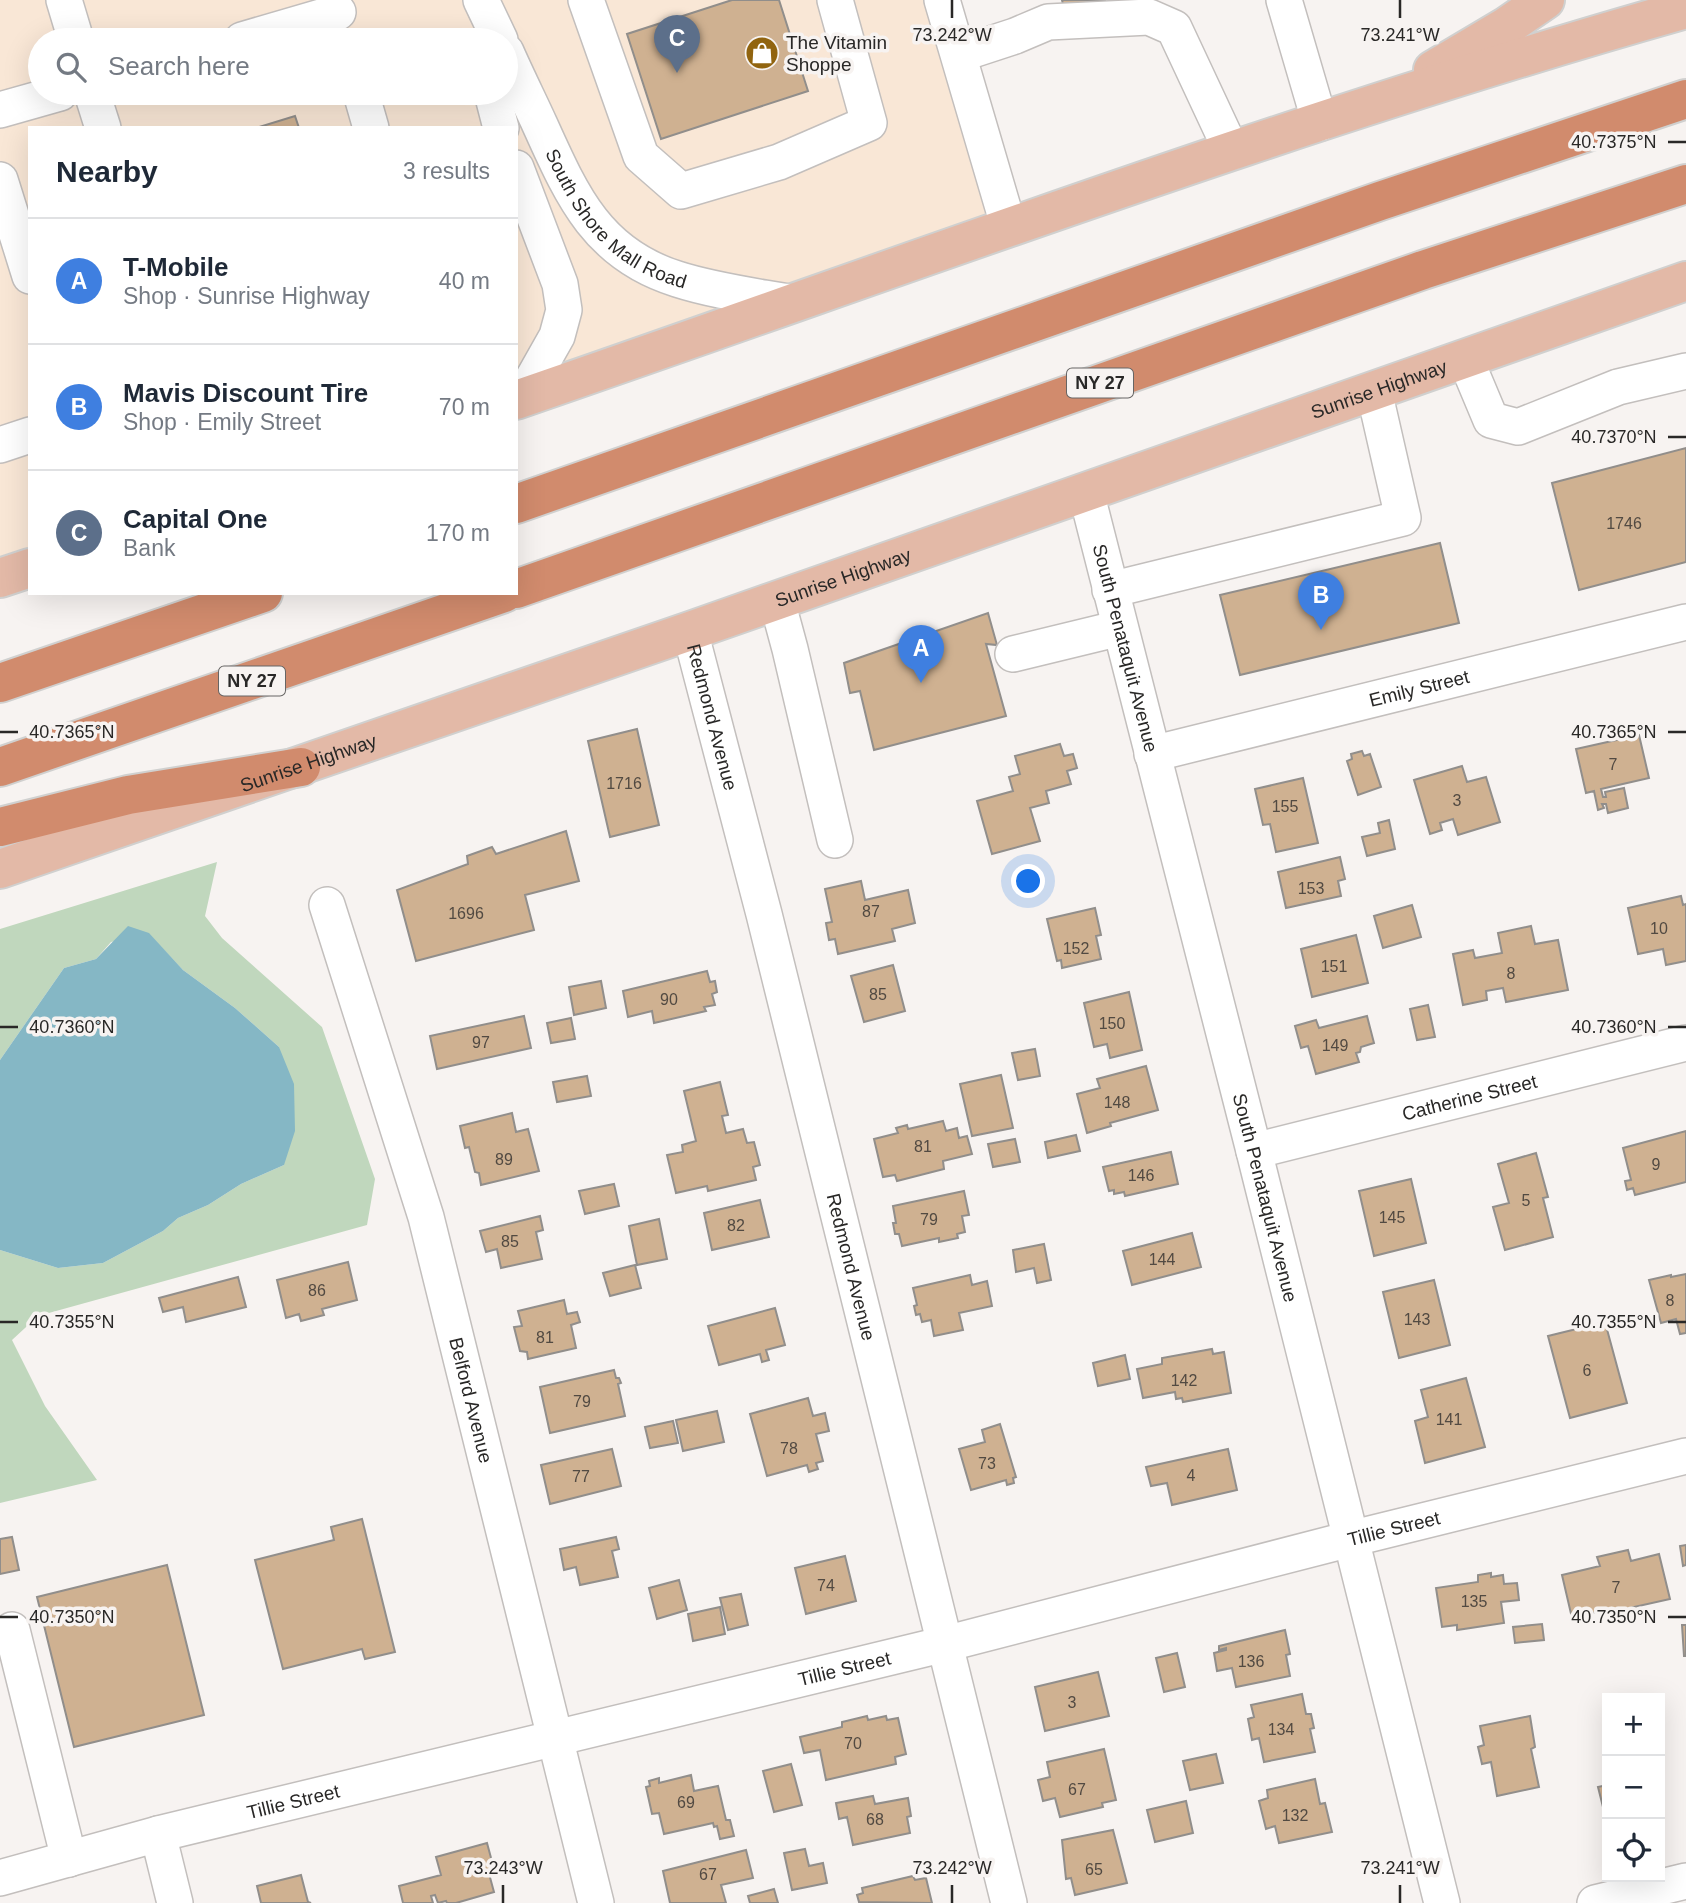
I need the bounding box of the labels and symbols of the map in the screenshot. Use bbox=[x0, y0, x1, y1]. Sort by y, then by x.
pin: C bbox=[654, 15, 700, 73]
text: 73.242°W bbox=[912, 25, 992, 45]
text: 73.241°W bbox=[1360, 25, 1440, 45]
place label: The Vitamin Shoppe bbox=[786, 32, 887, 75]
shop icon: The Vitamin Shoppe bbox=[743, 34, 781, 72]
text: 40.7375°N bbox=[1571, 132, 1657, 152]
street label: South Shore Mall Road bbox=[542, 145, 689, 292]
street label: Sunrise Highway bbox=[1308, 355, 1450, 423]
road number: NY 27 bbox=[1067, 368, 1133, 398]
text: 40.7370°N bbox=[1571, 427, 1657, 447]
house number: 1746 bbox=[1606, 515, 1642, 532]
street label: South Penataquit Avenue bbox=[1089, 542, 1162, 754]
street label: Sunrise Highway bbox=[772, 544, 914, 611]
pin: B bbox=[1298, 572, 1344, 630]
pin: A bbox=[898, 625, 944, 683]
street label: Redmond Avenue bbox=[683, 641, 742, 793]
street label: Emily Street bbox=[1367, 665, 1472, 711]
road number: NY 27 bbox=[219, 666, 285, 696]
text: 40.7365°N bbox=[29, 722, 115, 742]
text: 40.7365°N bbox=[1571, 722, 1657, 742]
street label: Sunrise Highway bbox=[237, 729, 380, 796]
house number: 7 bbox=[1609, 756, 1618, 773]
house number: 1716 bbox=[606, 775, 642, 792]
house number: 3 bbox=[1453, 792, 1462, 809]
house number: 155 bbox=[1272, 798, 1298, 815]
your location bbox=[1011, 864, 1045, 898]
house number: 153 bbox=[1298, 880, 1324, 897]
house number: 87 bbox=[862, 903, 880, 920]
house number: 1696 bbox=[448, 905, 484, 922]
house number: 10 bbox=[1650, 920, 1668, 937]
house number: 152 bbox=[1063, 940, 1089, 957]
house number: 151 bbox=[1321, 958, 1347, 975]
house number: 8 bbox=[1507, 965, 1516, 982]
house number: 85 bbox=[869, 986, 887, 1003]
house number: 90 bbox=[660, 991, 678, 1008]
house number: 150 bbox=[1099, 1015, 1125, 1032]
text: 40.7360°N bbox=[29, 1017, 115, 1037]
text: 40.7360°N bbox=[1571, 1017, 1657, 1037]
house number: 97 bbox=[472, 1034, 490, 1051]
house number: 149 bbox=[1322, 1037, 1348, 1054]
street label: Catherine Street bbox=[1400, 1070, 1540, 1124]
street label: South Penataquit Avenue bbox=[1229, 1091, 1302, 1304]
house number: 148 bbox=[1104, 1094, 1130, 1111]
house number: 81 bbox=[914, 1138, 932, 1155]
house number: 89 bbox=[495, 1151, 513, 1168]
house number: 9 bbox=[1652, 1156, 1661, 1173]
house number: 146 bbox=[1128, 1167, 1154, 1184]
street label: Redmond Avenue bbox=[823, 1191, 880, 1343]
house number: 5 bbox=[1522, 1192, 1531, 1209]
house number: 145 bbox=[1379, 1209, 1405, 1226]
house number: 79 bbox=[920, 1211, 938, 1228]
house number: 82 bbox=[727, 1217, 745, 1234]
house number: 85 bbox=[501, 1233, 519, 1250]
house number: 144 bbox=[1149, 1251, 1175, 1268]
house number: 86 bbox=[308, 1282, 326, 1299]
house number: 8 bbox=[1666, 1292, 1675, 1309]
house number: 143 bbox=[1404, 1311, 1430, 1328]
text: 40.7355°N bbox=[29, 1312, 115, 1332]
text: 40.7355°N bbox=[1571, 1312, 1657, 1332]
house number: 81 bbox=[536, 1329, 554, 1346]
street label: Belford Avenue bbox=[446, 1335, 497, 1465]
house number: 6 bbox=[1583, 1362, 1592, 1379]
house number: 142 bbox=[1171, 1372, 1197, 1389]
house number: 79 bbox=[573, 1393, 591, 1410]
house number: 141 bbox=[1436, 1411, 1462, 1428]
house number: 78 bbox=[780, 1440, 798, 1457]
house number: 73 bbox=[978, 1455, 996, 1472]
house number: 4 bbox=[1187, 1467, 1196, 1484]
house number: 77 bbox=[572, 1468, 590, 1485]
street label: Tillie Street bbox=[1345, 1507, 1443, 1550]
house number: 74 bbox=[817, 1577, 835, 1594]
house number: 7 bbox=[1612, 1579, 1621, 1596]
house number: 135 bbox=[1461, 1593, 1487, 1610]
text: 40.7350°N bbox=[29, 1607, 115, 1627]
text: 40.7350°N bbox=[1571, 1607, 1657, 1627]
street label: Tillie Street bbox=[796, 1647, 893, 1690]
house number: 136 bbox=[1238, 1653, 1264, 1670]
house number: 3 bbox=[1068, 1694, 1077, 1711]
house number: 134 bbox=[1268, 1721, 1294, 1738]
house number: 70 bbox=[844, 1735, 862, 1752]
street label: Tillie Street bbox=[245, 1780, 342, 1823]
house number: 67 bbox=[1068, 1781, 1086, 1798]
house number: 69 bbox=[677, 1794, 695, 1811]
house number: 132 bbox=[1282, 1807, 1308, 1824]
house number: 68 bbox=[866, 1811, 884, 1828]
text: 73.243°W bbox=[463, 1858, 543, 1878]
text: 73.242°W bbox=[912, 1858, 992, 1878]
text: 73.241°W bbox=[1360, 1858, 1440, 1878]
house number: 65 bbox=[1085, 1861, 1103, 1878]
house number: 67 bbox=[699, 1866, 717, 1883]

